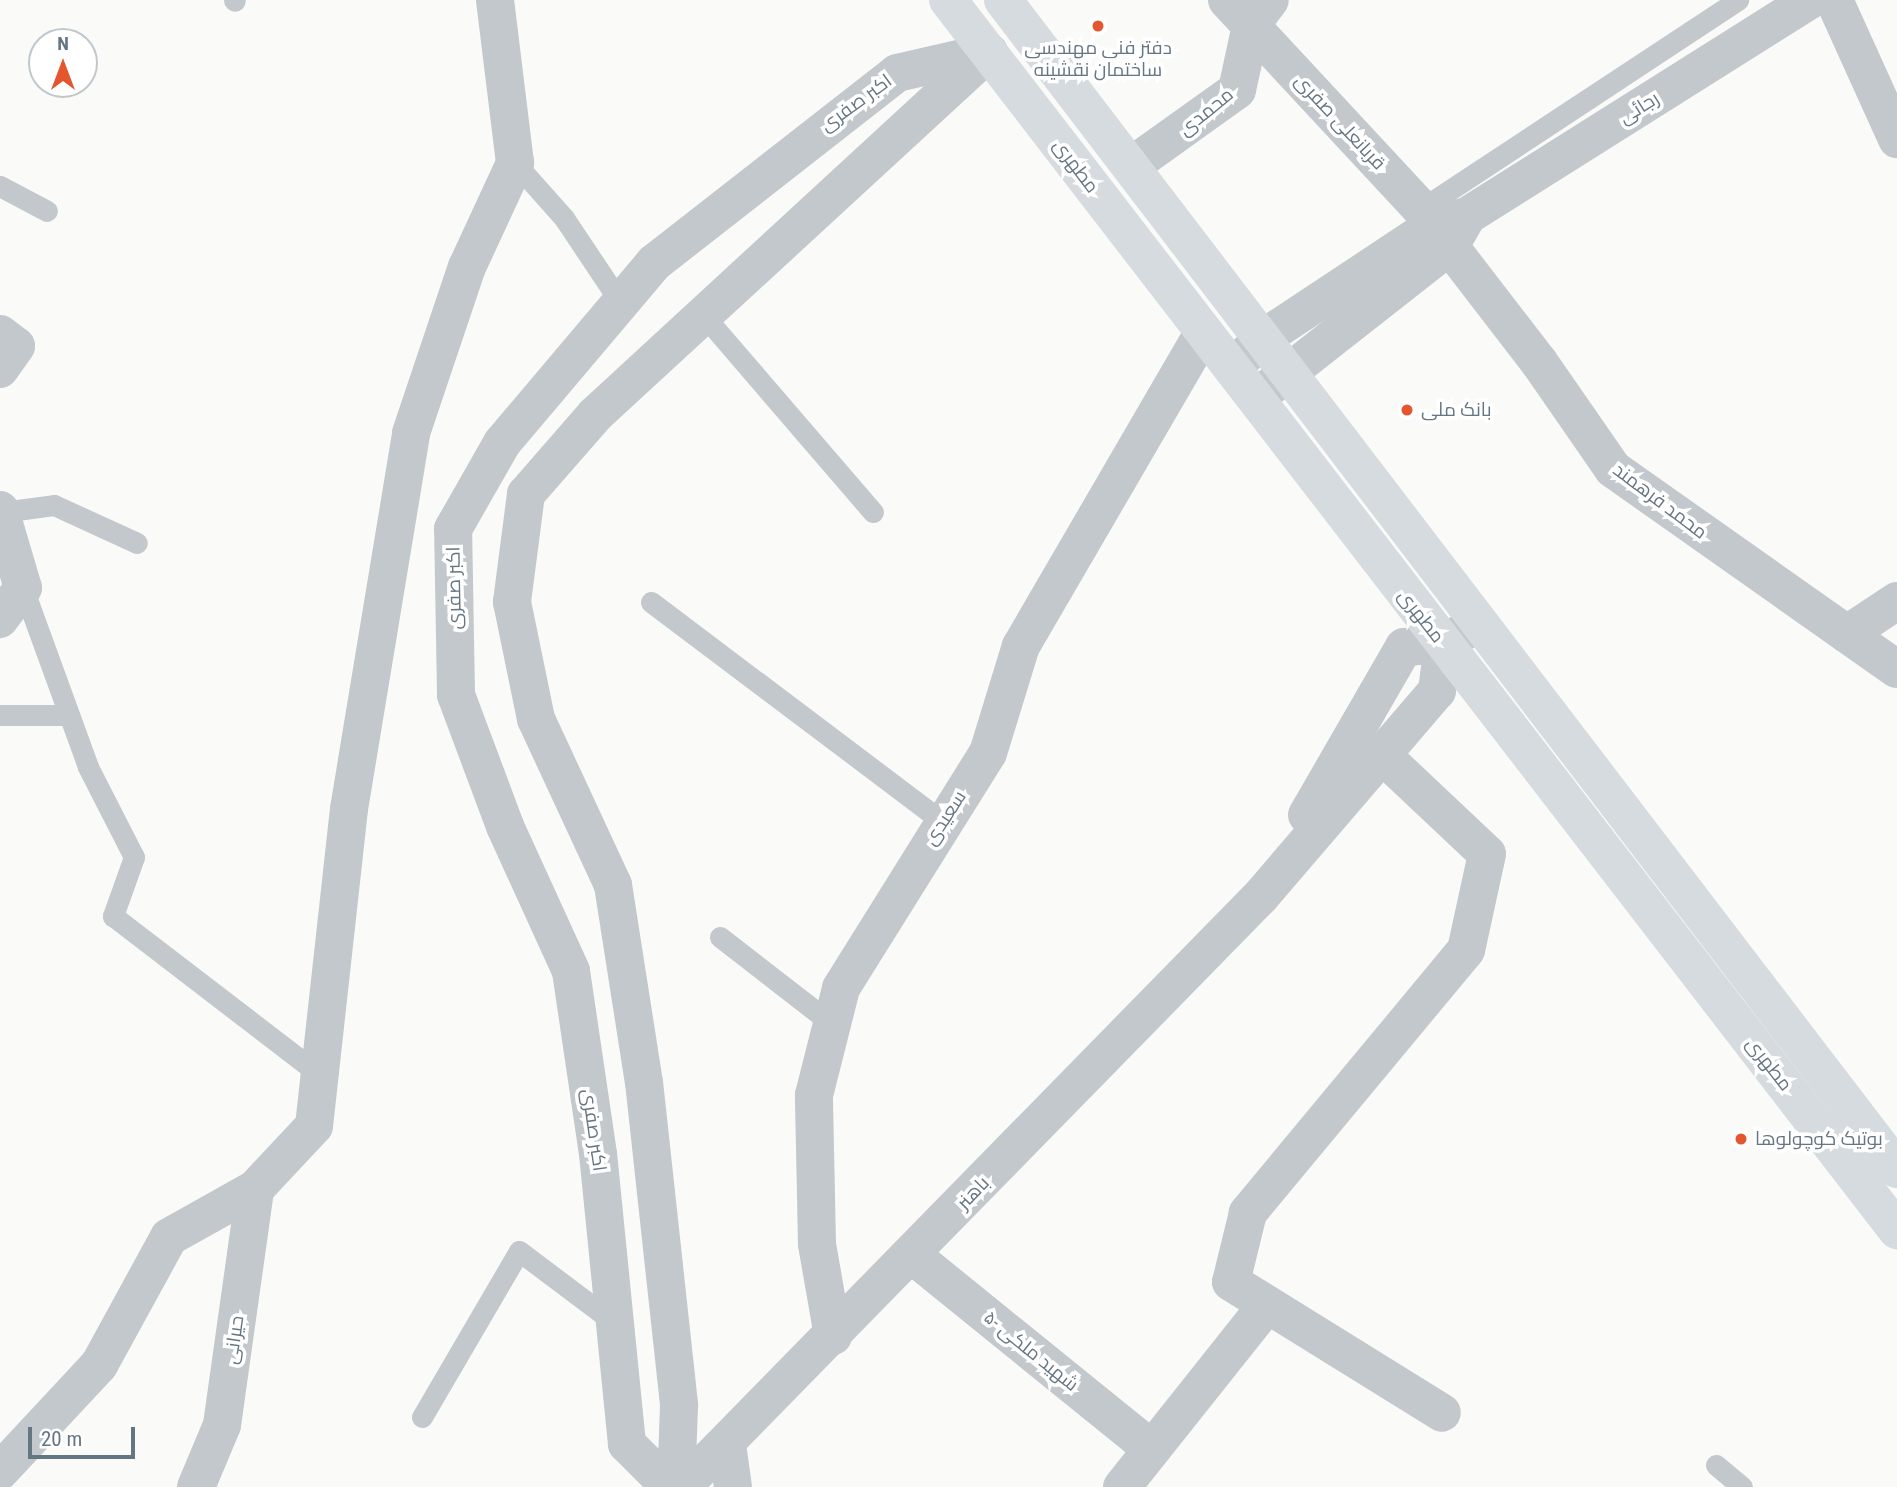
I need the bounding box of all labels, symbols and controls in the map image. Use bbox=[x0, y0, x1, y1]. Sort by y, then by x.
marker: دفتر فنی مهندسی ساختمان نقشینه bbox=[1090, 18, 1106, 34]
north arrow bbox=[28, 28, 98, 98]
text: N bbox=[57, 32, 69, 55]
place label: دفتر فنی مهندسی ساختمان نقشینه bbox=[1024, 37, 1172, 81]
street label: اکبر صفری bbox=[816, 69, 896, 137]
street label: قربانعلی صفری bbox=[1290, 69, 1390, 175]
street label: محمدی bbox=[1174, 83, 1238, 141]
street label: رجائی bbox=[1615, 87, 1663, 129]
street label: مطهری bbox=[1048, 135, 1104, 197]
place label: بانک ملی bbox=[1421, 399, 1491, 421]
marker: بانک ملی bbox=[1399, 402, 1415, 418]
street label: محمد فرهمند bbox=[1608, 458, 1712, 544]
street label: اکبر صفری bbox=[442, 546, 466, 630]
street label: مطهری bbox=[1393, 585, 1449, 647]
street label: سعیدی bbox=[919, 786, 971, 850]
street label: مطهری bbox=[1741, 1033, 1797, 1095]
street label: اکبر صفری bbox=[577, 1087, 611, 1173]
place label: بوتیک کوچولوها bbox=[1755, 1128, 1883, 1150]
marker: بوتیک کوچولوها bbox=[1733, 1131, 1749, 1147]
street label: باهنر bbox=[952, 1172, 994, 1214]
street label: ۵- شهید ملکی bbox=[979, 1306, 1083, 1396]
street label: حیرانی bbox=[219, 1314, 249, 1366]
scale bar bbox=[32, 1414, 138, 1458]
text: 20 m bbox=[41, 1427, 82, 1451]

